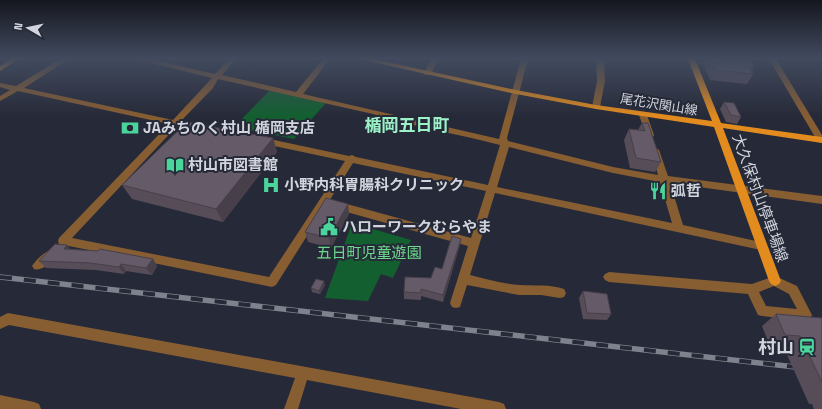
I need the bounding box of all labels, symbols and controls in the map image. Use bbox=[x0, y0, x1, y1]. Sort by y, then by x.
north arrow bbox=[8, 8, 48, 48]
text: N bbox=[11, 22, 26, 31]
street label: 尾花沢関山線 bbox=[619, 90, 699, 119]
district label: 楯岡五日町 bbox=[365, 114, 450, 136]
bank icon: JAみちのく村山 楯岡支店 bbox=[120, 118, 140, 138]
place label: JAみちのく村山 楯岡支店 bbox=[143, 118, 315, 137]
street label: 大久保村山停車場線 bbox=[728, 131, 792, 265]
library icon: 村山市図書館 bbox=[165, 155, 185, 175]
place label: 村山市図書館 bbox=[188, 155, 278, 174]
hospital icon: 小野内科胃腸科クリニック bbox=[261, 175, 281, 195]
place label: 小野内科胃腸科クリニック bbox=[284, 175, 464, 194]
restaurant icon: 弧哲 bbox=[648, 181, 668, 201]
place label: 弧哲 bbox=[671, 181, 701, 200]
public building icon: ハローワークむらやま bbox=[319, 217, 339, 237]
place label: ハローワークむらやま bbox=[342, 217, 492, 236]
park label: 五日町児童遊園 bbox=[316, 243, 422, 262]
place label: 村山 bbox=[758, 335, 794, 358]
station icon: 村山 bbox=[797, 337, 817, 357]

